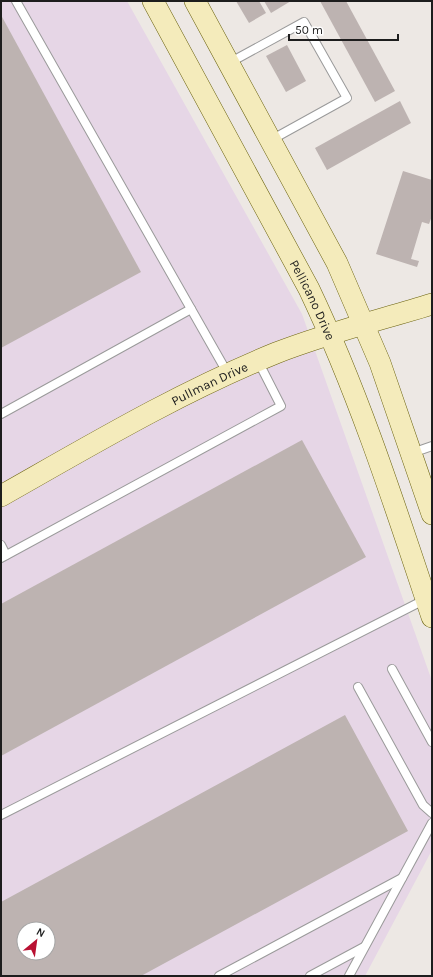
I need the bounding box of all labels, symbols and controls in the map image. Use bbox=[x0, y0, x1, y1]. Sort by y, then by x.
scale bar bbox=[289, 16, 398, 42]
text: 50 m bbox=[295, 23, 323, 37]
street label: Pellicano Drive bbox=[287, 257, 338, 343]
street label: Pullman Drive bbox=[169, 359, 250, 408]
north arrow bbox=[16, 921, 56, 961]
text: N bbox=[34, 925, 47, 940]

